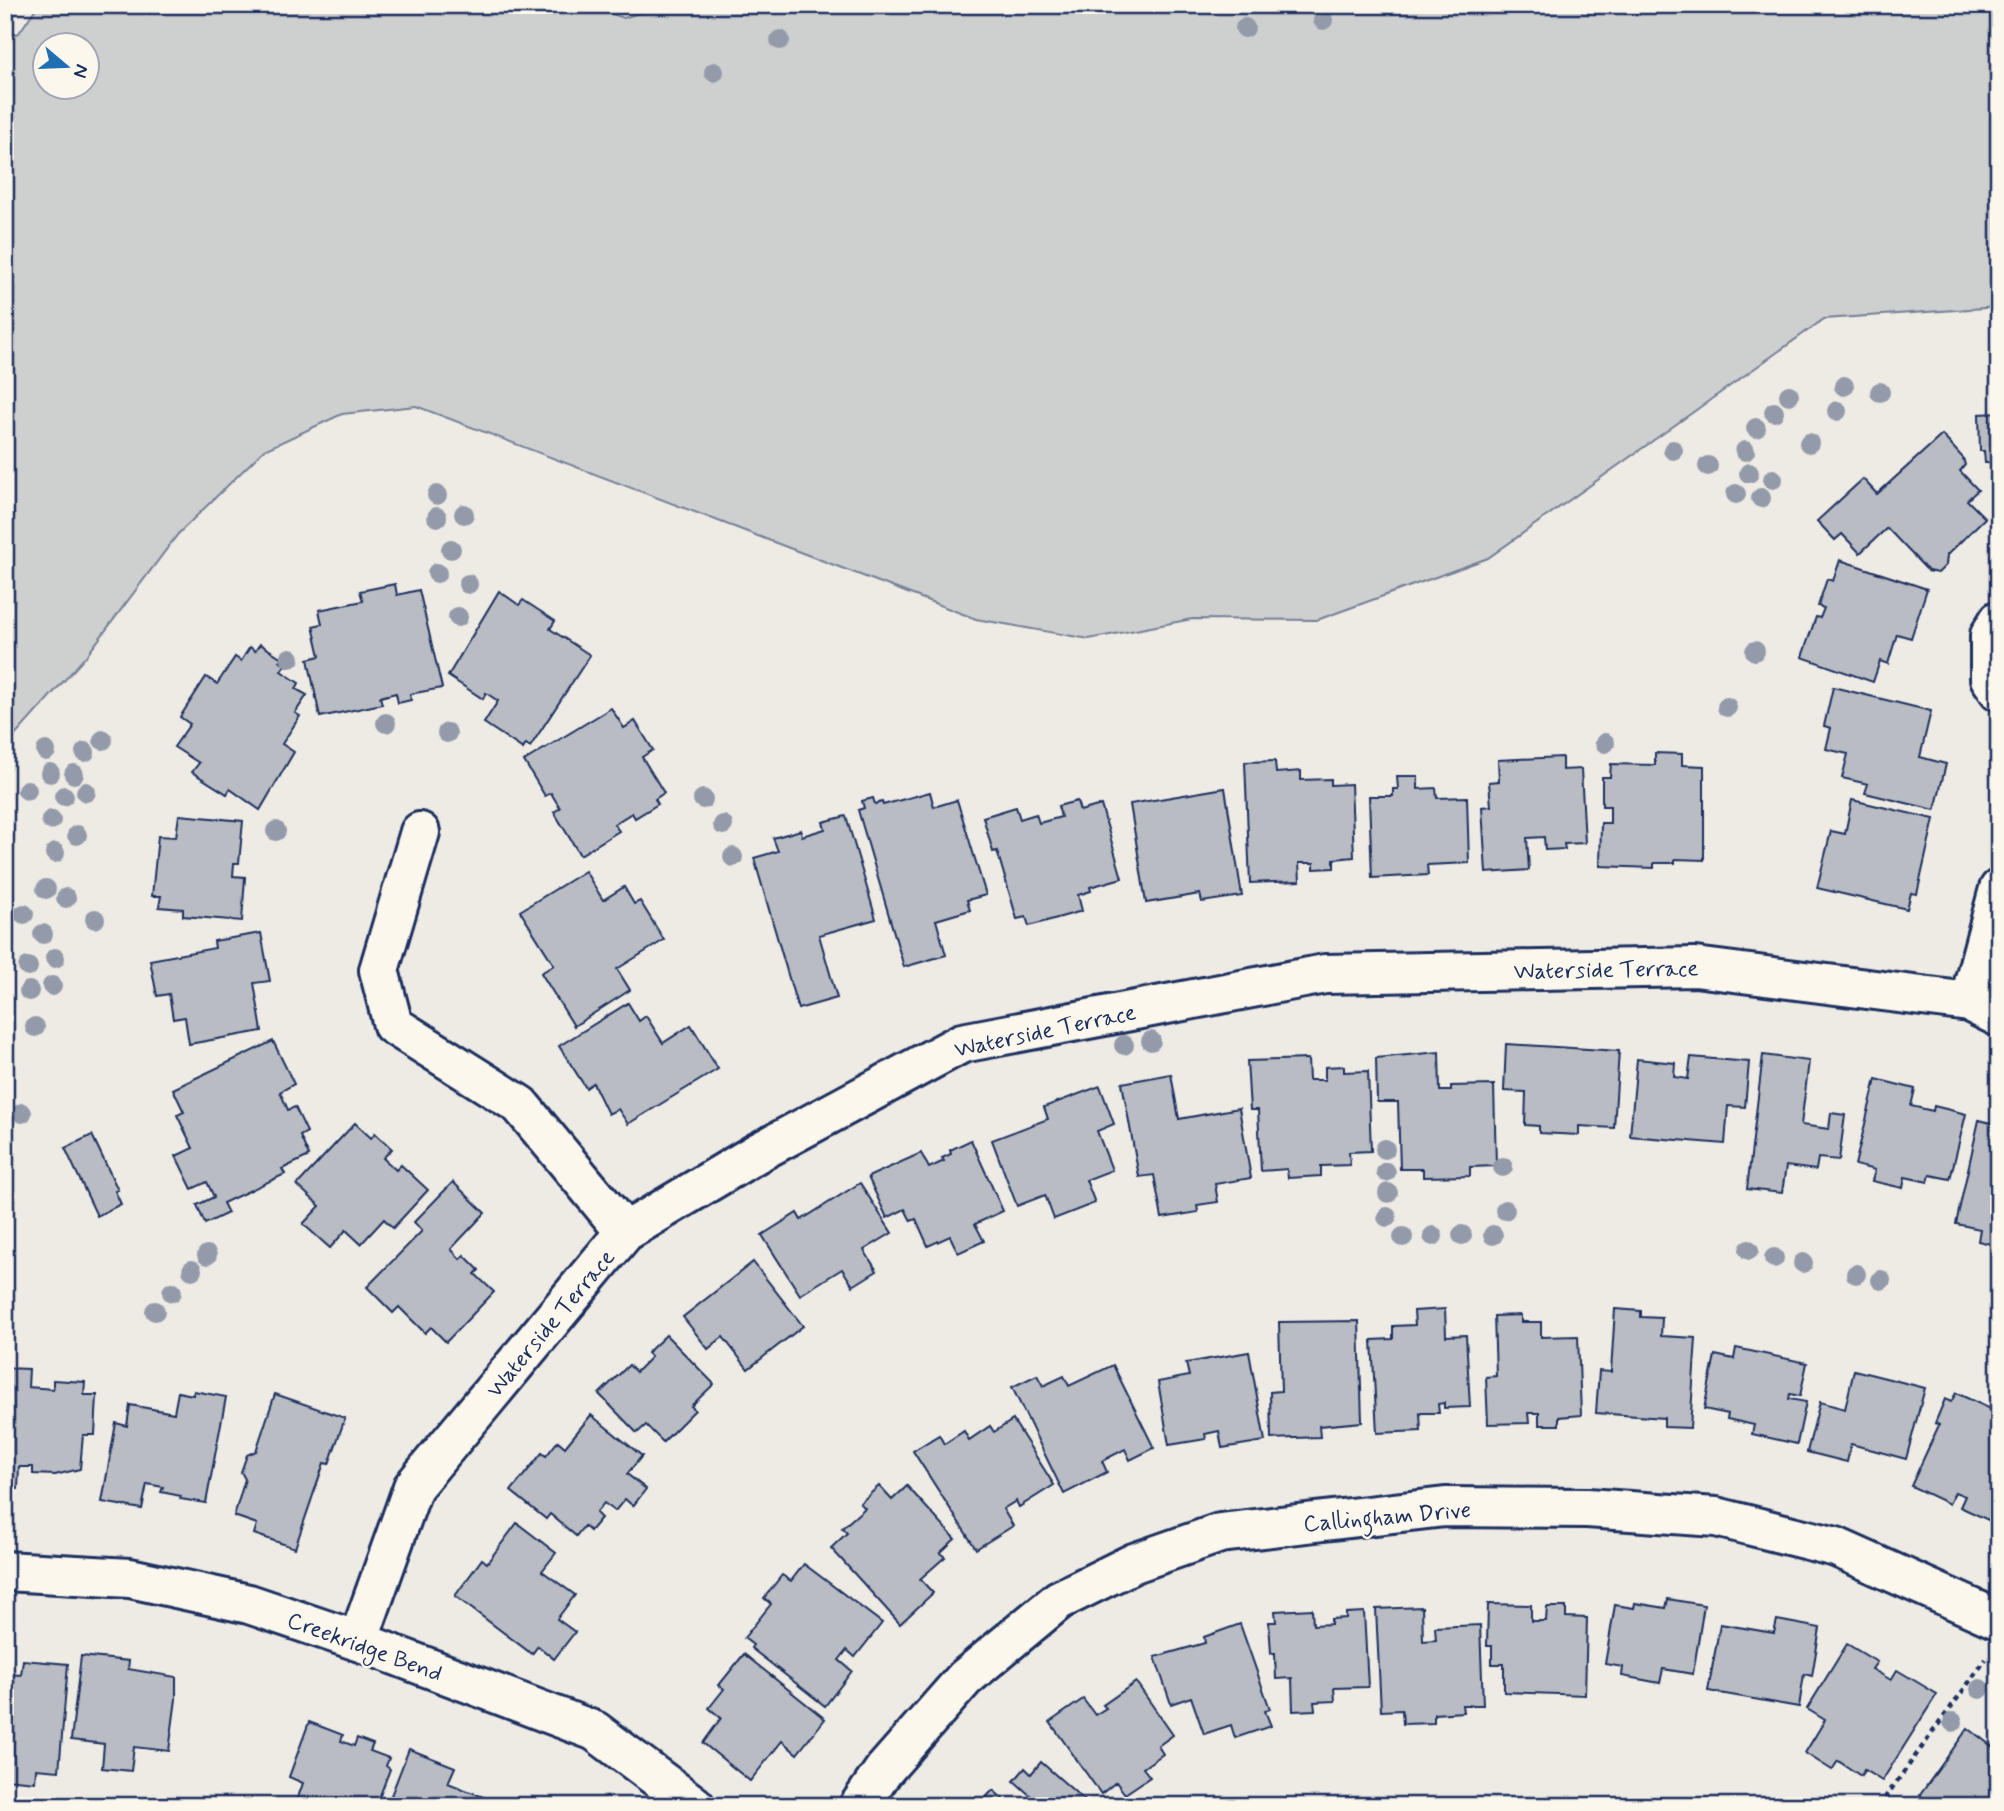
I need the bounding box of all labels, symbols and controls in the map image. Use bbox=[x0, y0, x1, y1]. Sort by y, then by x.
north arrow bbox=[32, 32, 102, 102]
text: N bbox=[67, 61, 95, 81]
street label: Waterside Terrace bbox=[1513, 954, 1699, 988]
street label: Waterside Terrace bbox=[952, 998, 1139, 1066]
street label: Waterside Terrace bbox=[481, 1244, 622, 1405]
street label: Callingham Drive bbox=[1302, 1496, 1472, 1542]
street label: Creekridge Bend bbox=[282, 1606, 446, 1692]

